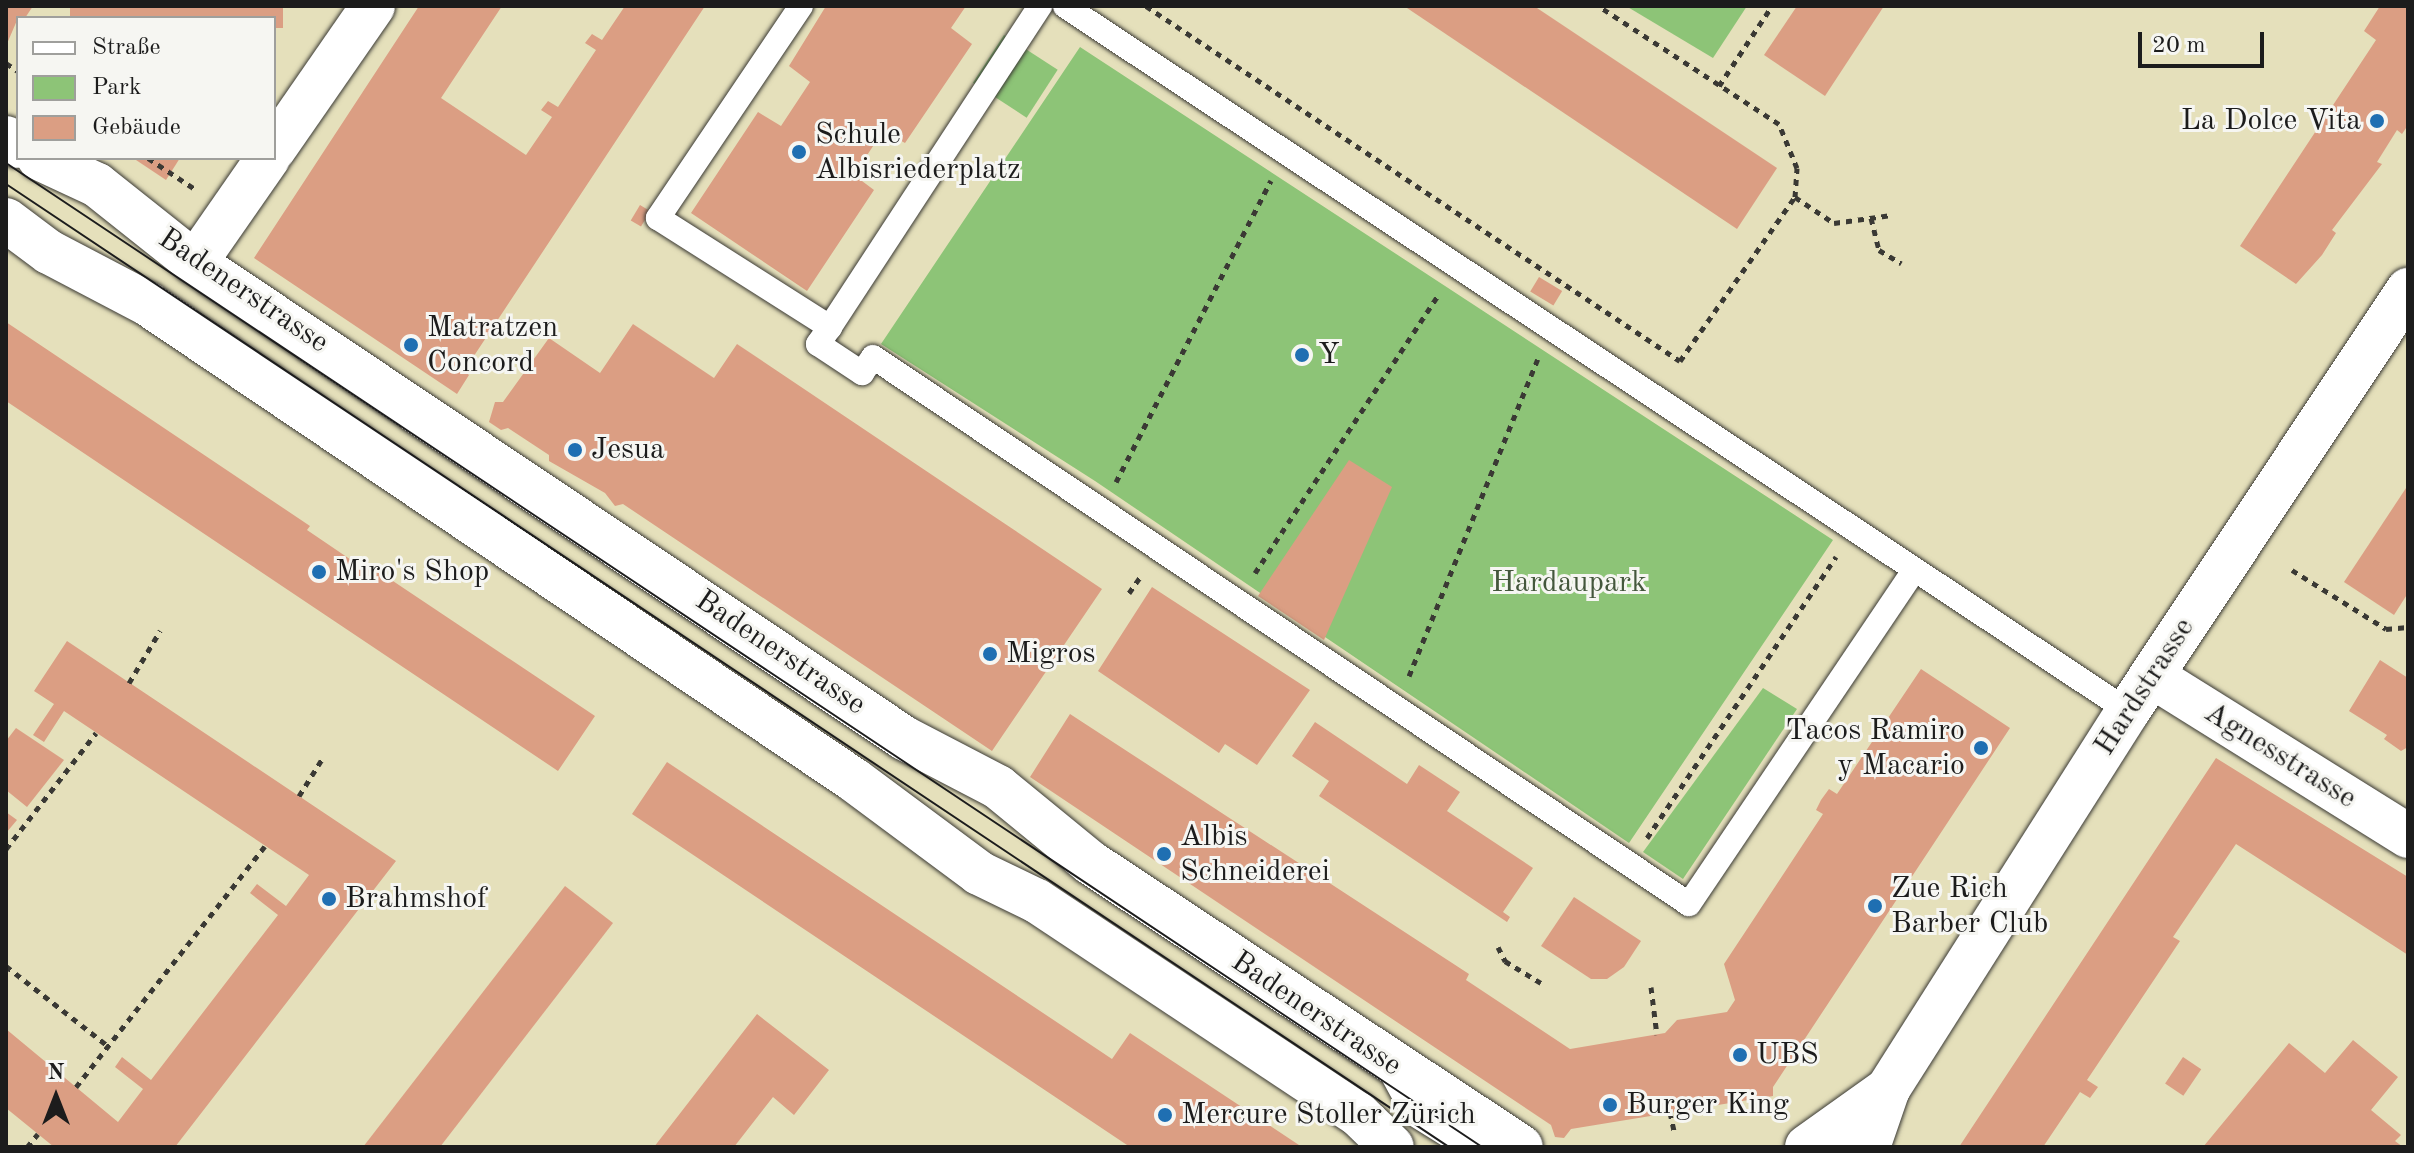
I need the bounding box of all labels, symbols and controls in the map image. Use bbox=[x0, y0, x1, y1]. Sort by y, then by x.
legend bbox=[16, 16, 276, 160]
scale bar bbox=[2142, 16, 2268, 66]
text: 20 m bbox=[2152, 34, 2206, 58]
text: Straße bbox=[92, 36, 161, 60]
text: Park bbox=[92, 76, 141, 100]
place label: La Dolce Vita bbox=[2181, 103, 2361, 139]
marker: La Dolce Vita bbox=[2368, 112, 2386, 130]
text: Gebäude bbox=[92, 116, 181, 140]
place label: Schule Albisriederplatz bbox=[815, 117, 1021, 188]
marker: Schule Albisriederplatz bbox=[790, 143, 808, 161]
street label: Badenerstrasse bbox=[151, 221, 335, 361]
place label: Matratzen Concord bbox=[427, 310, 558, 380]
marker: Matratzen Concord bbox=[402, 336, 420, 354]
place label: Y bbox=[1318, 337, 1340, 373]
marker: Y bbox=[1293, 346, 1311, 364]
place label: Jesua bbox=[591, 432, 665, 468]
marker: Jesua bbox=[566, 441, 584, 459]
place label: Miro's Shop bbox=[335, 554, 489, 590]
marker: Miro's Shop bbox=[310, 563, 328, 581]
park label: Hardaupark bbox=[1491, 565, 1647, 601]
street label: Badenerstrasse bbox=[688, 583, 872, 723]
street label: Hardstrasse bbox=[2087, 611, 2203, 763]
place label: Migros bbox=[1006, 636, 1096, 672]
marker: Migros bbox=[981, 645, 999, 663]
street label: Agnesstrasse bbox=[2197, 695, 2363, 817]
place label: Tacos Ramiro y Macario bbox=[1786, 713, 1965, 784]
marker: Tacos Ramiro y Macario bbox=[1972, 739, 1990, 757]
place label: Albis Schneiderei bbox=[1180, 819, 1330, 890]
marker: Albis Schneiderei bbox=[1155, 845, 1173, 863]
place label: Zue Rich Barber Club bbox=[1891, 871, 2048, 942]
place label: Brahmshof bbox=[345, 881, 487, 917]
marker: Brahmshof bbox=[320, 890, 338, 908]
marker: Zue Rich Barber Club bbox=[1866, 897, 1884, 915]
street label: Badenerstrasse bbox=[1224, 944, 1408, 1084]
place label: UBS bbox=[1756, 1037, 1819, 1073]
marker: UBS bbox=[1731, 1046, 1749, 1064]
north arrow bbox=[16, 1057, 96, 1137]
text: N bbox=[48, 1062, 64, 1084]
place label: Burger King bbox=[1626, 1087, 1789, 1123]
marker: Burger King bbox=[1601, 1096, 1619, 1114]
place label: Mercure Stoller Zürich bbox=[1181, 1097, 1476, 1133]
marker: Mercure Stoller Zürich bbox=[1156, 1106, 1174, 1124]

